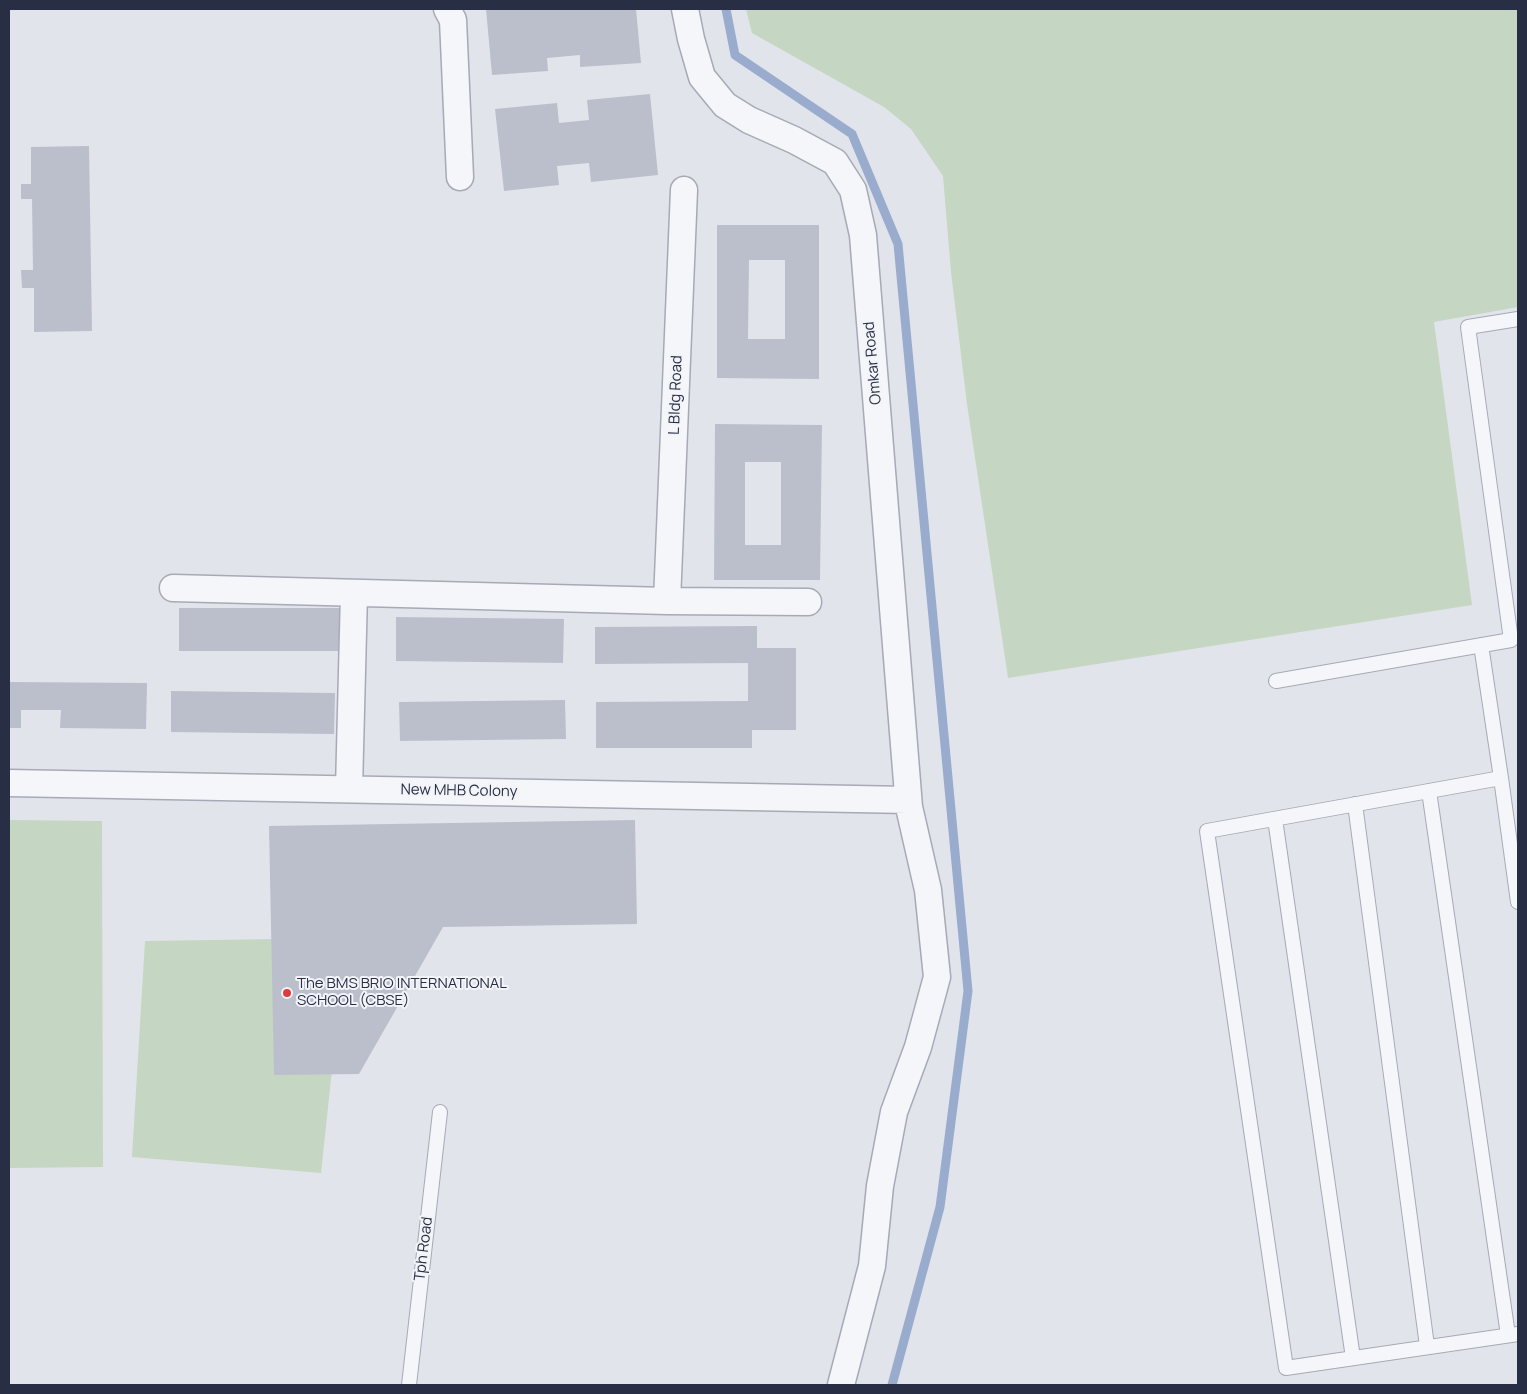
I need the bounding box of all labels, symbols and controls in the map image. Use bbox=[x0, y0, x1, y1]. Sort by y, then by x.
street label: Omkar Road bbox=[860, 321, 886, 405]
street label: L Bldg Road bbox=[666, 355, 686, 435]
street label: New MHB Colony bbox=[400, 781, 518, 801]
place label: The BMS BRIO INTERNATIONAL SCHOOL (CBSE) bbox=[297, 975, 507, 1010]
marker: The BMS BRIO INTERNATIONAL SCHOOL (CBSE) bbox=[281, 987, 293, 999]
street label: Tph Road bbox=[411, 1216, 437, 1282]

